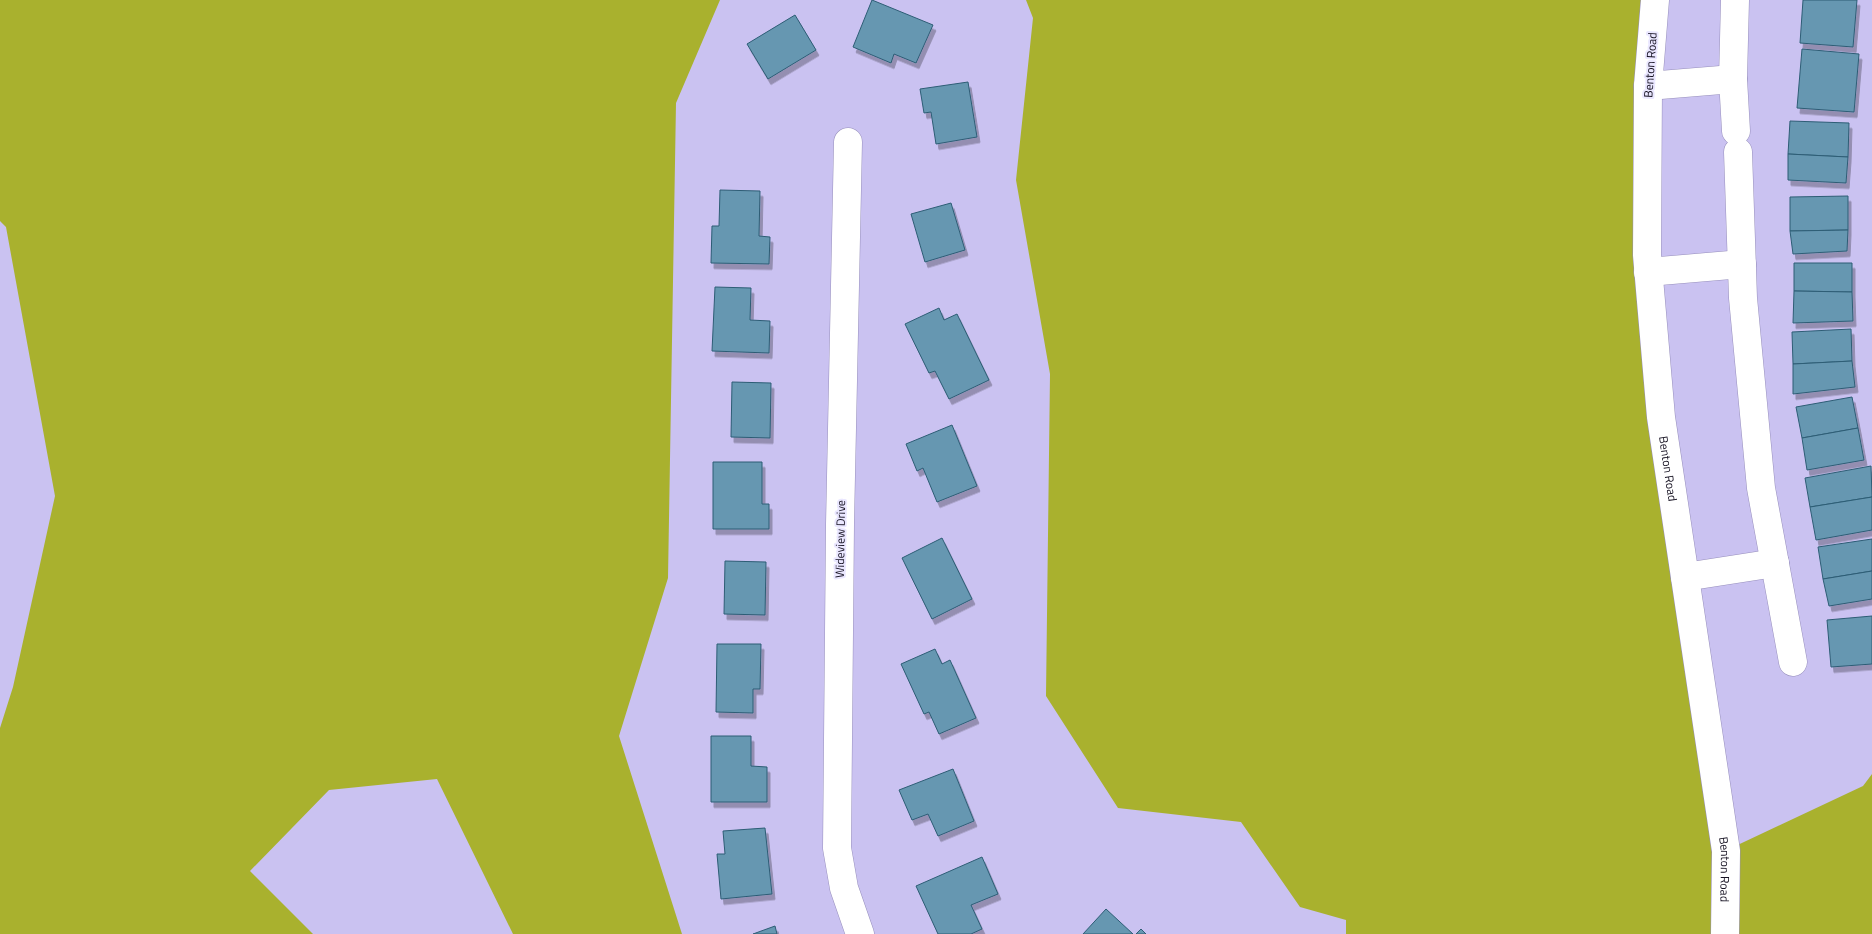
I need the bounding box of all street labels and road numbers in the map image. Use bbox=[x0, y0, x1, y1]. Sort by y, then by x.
street label: Benton Road bbox=[1638, 32, 1662, 98]
street label: Benton Road bbox=[1654, 435, 1683, 502]
street label: Wideview Drive bbox=[830, 500, 850, 578]
street label: Benton Road bbox=[1714, 835, 1736, 902]

